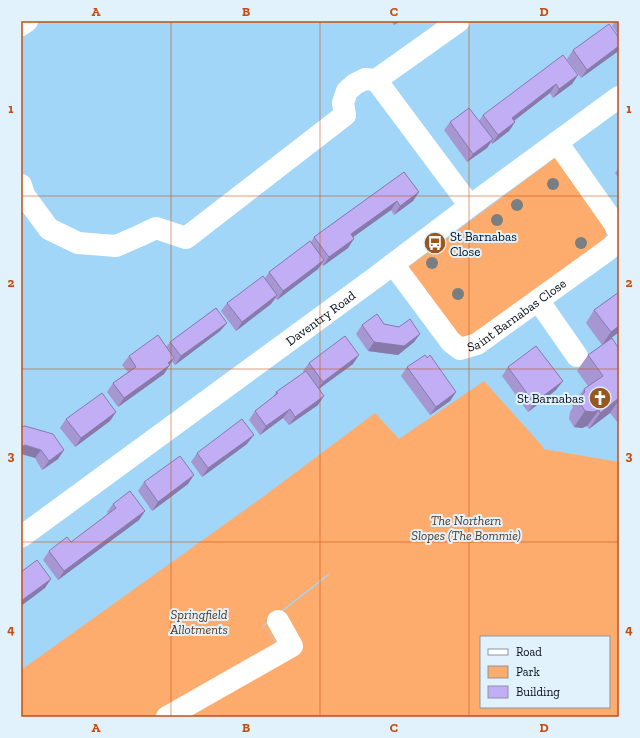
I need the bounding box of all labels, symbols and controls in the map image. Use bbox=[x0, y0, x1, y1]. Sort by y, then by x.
text: A bbox=[92, 4, 101, 19]
text: B bbox=[242, 4, 250, 19]
text: C bbox=[390, 4, 398, 19]
text: D bbox=[539, 4, 549, 19]
text: 1 bbox=[8, 101, 14, 116]
text: 1 bbox=[626, 101, 632, 116]
place label: St Barnabas Close bbox=[450, 229, 517, 259]
bus stop icon: St Barnabas Close bbox=[422, 230, 448, 256]
text: 2 bbox=[8, 275, 15, 290]
text: 2 bbox=[626, 275, 633, 290]
street label: Saint Barnabas Close bbox=[465, 276, 569, 355]
street label: Daventry Road bbox=[283, 288, 358, 349]
church icon: St Barnabas bbox=[587, 385, 613, 411]
place label: St Barnabas bbox=[517, 391, 584, 406]
text: 3 bbox=[8, 448, 15, 463]
text: 3 bbox=[626, 448, 633, 463]
park label: The Northern Slopes (The Bommie) bbox=[411, 513, 521, 543]
park label: Springfield Allotments bbox=[169, 607, 228, 637]
text: 4 bbox=[7, 622, 15, 637]
text: 4 bbox=[625, 622, 633, 637]
legend bbox=[480, 636, 610, 708]
text: Road bbox=[516, 645, 542, 659]
text: Park bbox=[516, 665, 541, 679]
text: Building bbox=[516, 685, 560, 699]
text: A bbox=[92, 720, 101, 735]
text: B bbox=[242, 720, 250, 735]
text: C bbox=[390, 720, 398, 735]
text: D bbox=[539, 720, 549, 735]

